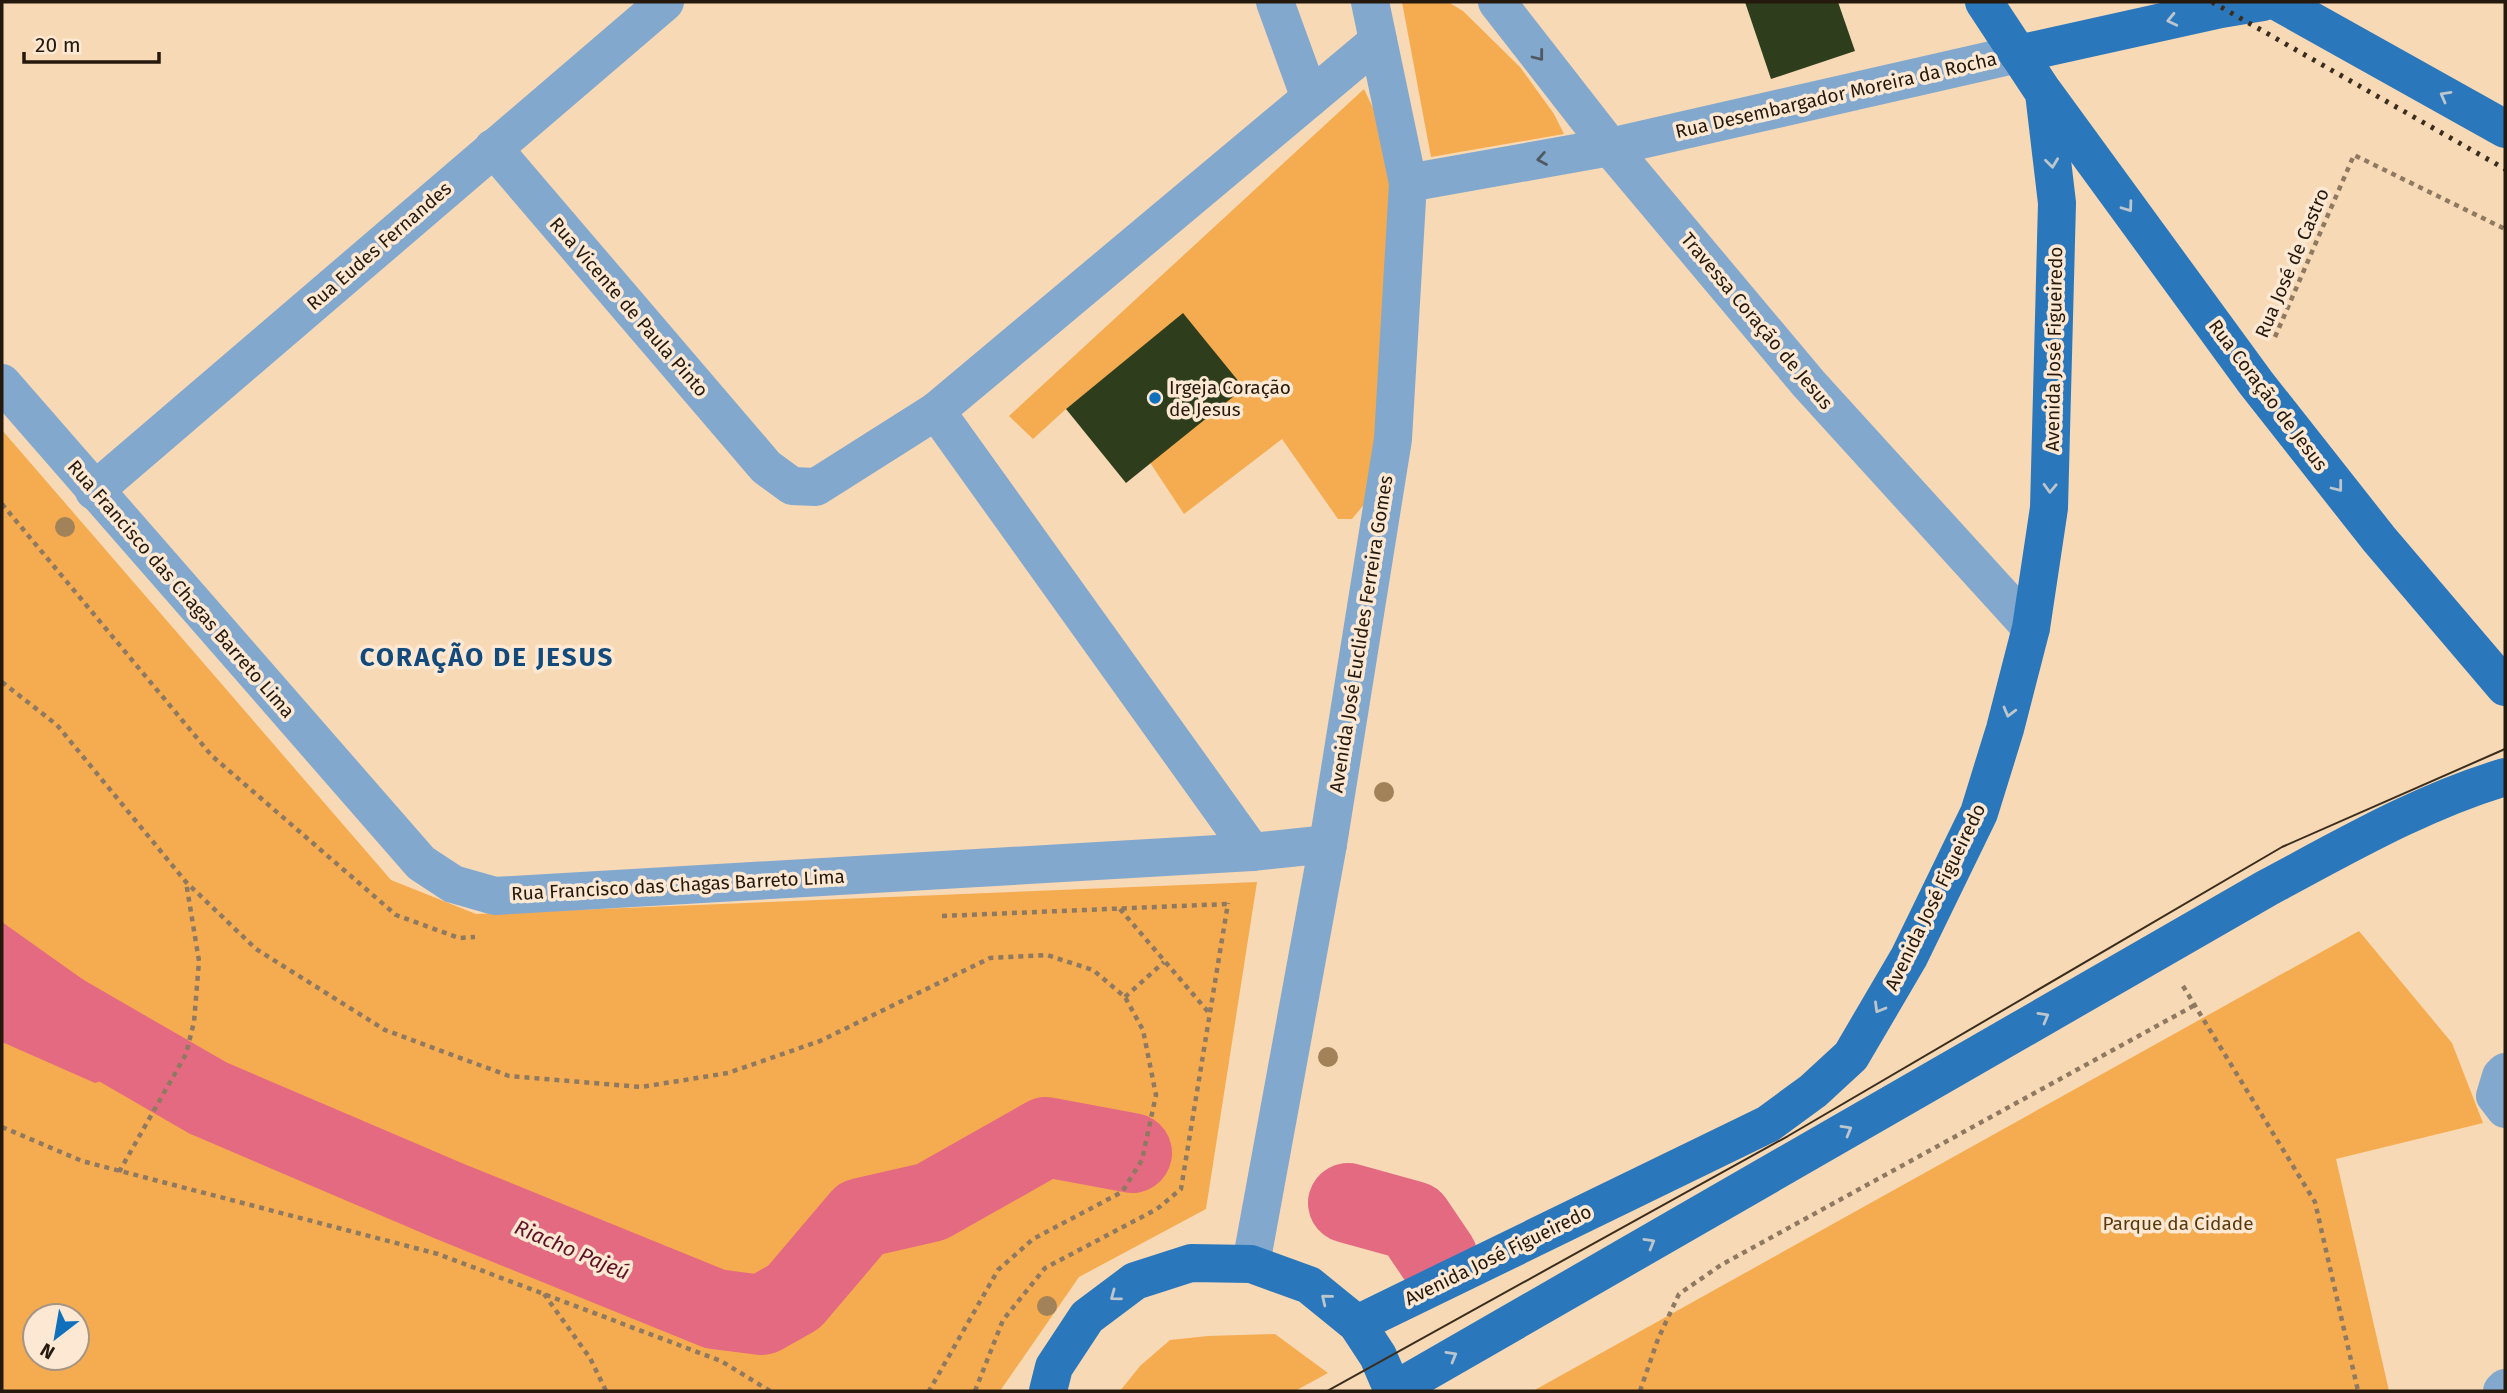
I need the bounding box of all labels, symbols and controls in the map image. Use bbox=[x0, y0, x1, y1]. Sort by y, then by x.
one-way arrow bbox=[2166, 11, 2178, 26]
scale bar bbox=[24, 21, 159, 65]
text: 20 m bbox=[35, 32, 81, 58]
street label: Rua Desembargador Moreira da Rocha bbox=[1673, 47, 1999, 143]
one-way arrow bbox=[1530, 48, 1543, 60]
one-way arrow bbox=[2440, 91, 2453, 104]
one-way arrow bbox=[1536, 150, 1548, 165]
one-way arrow bbox=[2045, 157, 2060, 169]
street label: Rua Eudes Fernandes bbox=[302, 177, 456, 315]
street label: Rua José de Castro bbox=[2250, 185, 2334, 341]
one-way arrow bbox=[2119, 199, 2132, 212]
street label: Rua Vicente de Paula Pinto bbox=[545, 213, 713, 401]
street label: Travessa Coração de Jesus bbox=[1676, 228, 1838, 414]
street label: Avenida José Figueiredo bbox=[2041, 246, 2067, 452]
street label: Rua Coração de Jesus bbox=[2204, 315, 2332, 475]
place label: Irgeja Coração de Jesus bbox=[1169, 376, 1291, 421]
marker: Irgeja Coração de Jesus bbox=[1147, 390, 1163, 406]
street label: Rua Francisco das Chagas Barreto Lima bbox=[63, 455, 299, 723]
street label: Avenida José Euclides Ferreira Gomes bbox=[1325, 474, 1397, 794]
one-way arrow bbox=[2330, 479, 2342, 492]
one-way arrow bbox=[2042, 483, 2057, 494]
district label: CORAÇÃO DE JESUS bbox=[360, 642, 614, 673]
one-way arrow bbox=[2003, 705, 2017, 717]
street label: Avenida José Figueiredo bbox=[1880, 800, 1990, 994]
street label: Rua Francisco das Chagas Barreto Lima bbox=[511, 865, 845, 905]
one-way arrow bbox=[1874, 1001, 1887, 1014]
one-way arrow bbox=[2037, 1012, 2050, 1025]
one-way arrow bbox=[1840, 1125, 1852, 1138]
street label: Avenida José Figueiredo bbox=[1401, 1200, 1595, 1310]
park label: Parque da Cidade bbox=[2102, 1212, 2254, 1235]
water label: Riacho Pajeú bbox=[511, 1214, 633, 1286]
one-way arrow bbox=[1642, 1238, 1655, 1251]
one-way arrow bbox=[1110, 1288, 1122, 1301]
one-way arrow bbox=[1321, 1294, 1333, 1307]
north arrow bbox=[21, 1302, 91, 1372]
text: N bbox=[36, 1338, 59, 1364]
one-way arrow bbox=[1445, 1351, 1458, 1364]

